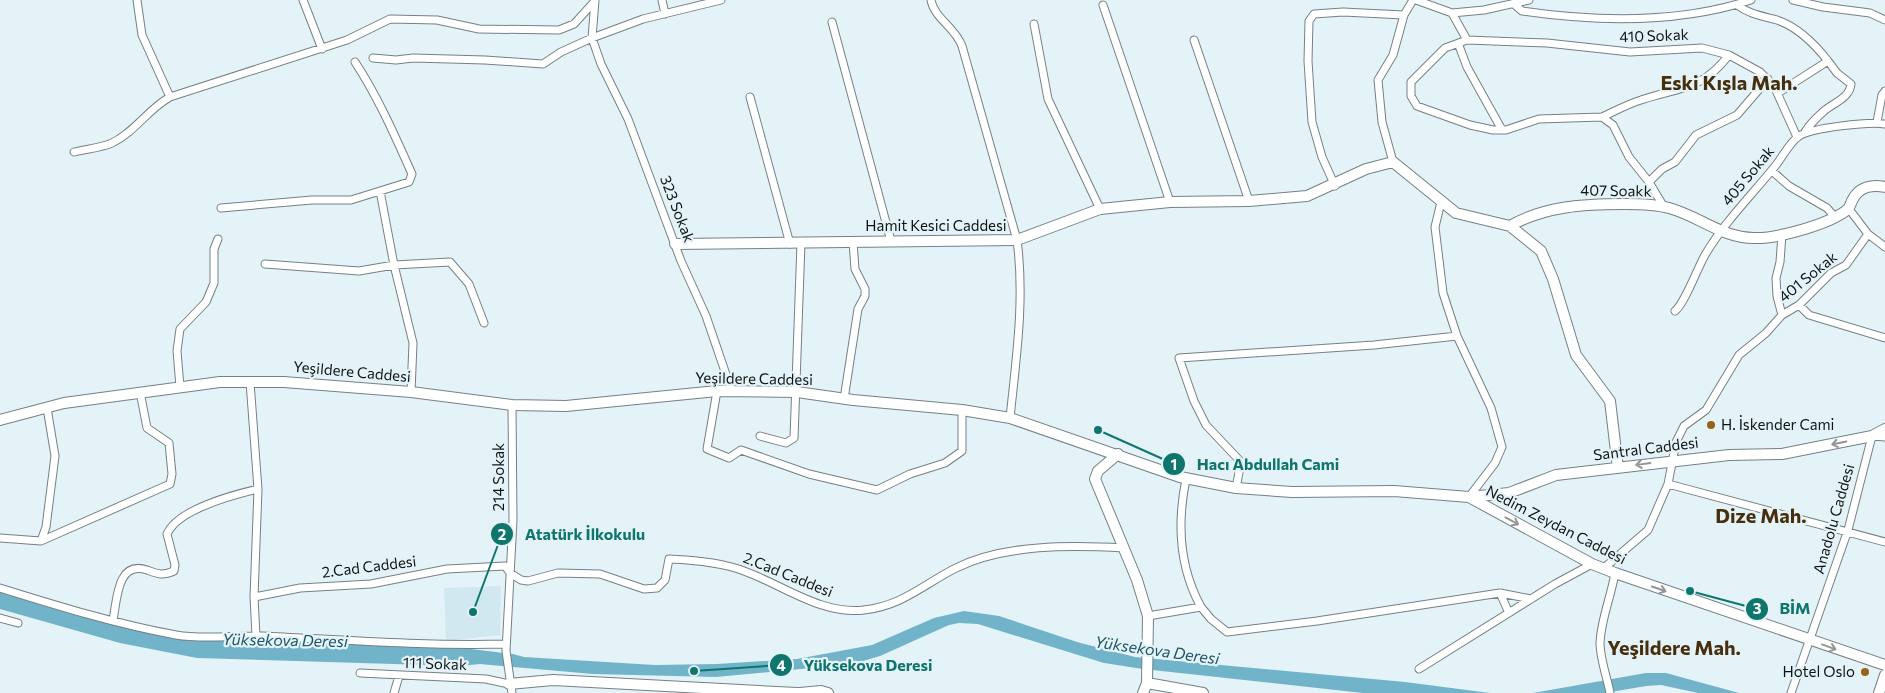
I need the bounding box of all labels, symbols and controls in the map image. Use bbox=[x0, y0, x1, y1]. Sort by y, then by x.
street label: 410 Sokak bbox=[1619, 25, 1689, 45]
district label: Eski Kışla Mah. bbox=[1660, 70, 1798, 94]
street label: 405 Sokak bbox=[1717, 142, 1777, 209]
street label: 323 Sokak bbox=[657, 173, 699, 245]
street label: 407 Soakk bbox=[1580, 180, 1652, 200]
street label: Hamit Kesici Caddesi bbox=[865, 216, 1007, 234]
street label: 401 Sokak bbox=[1775, 247, 1840, 305]
street label: Yeşildere Caddesi bbox=[293, 357, 412, 385]
street label: Yeşildere Caddesi bbox=[695, 368, 813, 388]
place label: H. İskender Cami bbox=[1721, 415, 1834, 433]
marker: H. İskender Cami bbox=[1705, 419, 1717, 431]
street label: Santral Caddesi bbox=[1592, 433, 1699, 463]
one-way arrow bbox=[1831, 439, 1847, 448]
street label: 214 Sokak bbox=[489, 443, 507, 511]
callout: Hacı Abdullah Cami bbox=[1162, 449, 1349, 480]
text: Hacı Abdullah Cami bbox=[1197, 454, 1339, 473]
text: 1 bbox=[1171, 455, 1177, 473]
one-way arrow bbox=[1635, 460, 1651, 470]
street label: Anadolu Caddesi bbox=[1809, 462, 1857, 576]
street label: Nedim Zeydan Caddesi bbox=[1483, 481, 1630, 567]
district label: Dize Mah. bbox=[1715, 503, 1807, 527]
one-way arrow bbox=[1504, 517, 1519, 526]
callout: Atatürk İlkokulu bbox=[490, 519, 655, 550]
text: Atatürk İlkokulu bbox=[525, 524, 645, 543]
text: 2 bbox=[498, 525, 506, 543]
street label: 2.Cad Caddesi bbox=[741, 548, 836, 600]
street label: 2.Cad Caddesi bbox=[321, 551, 417, 581]
one-way arrow bbox=[1651, 585, 1667, 595]
callout: BİM bbox=[1744, 593, 1820, 624]
text: BİM bbox=[1779, 598, 1811, 617]
text: 3 bbox=[1753, 599, 1762, 617]
water label: Yüksekova Deresi bbox=[222, 629, 349, 650]
water label: Yüksekova Deresi bbox=[1093, 631, 1222, 668]
district label: Yeşildere Mah. bbox=[1607, 635, 1741, 659]
one-way arrow bbox=[1821, 643, 1837, 652]
callout: Yüksekova Deresi bbox=[768, 650, 942, 681]
street label: 111 Sokak bbox=[403, 653, 467, 673]
text: Yüksekova Deresi bbox=[804, 655, 932, 674]
text: 4 bbox=[776, 656, 786, 674]
place label: Hotel Oslo bbox=[1782, 662, 1855, 680]
marker: Hotel Oslo bbox=[1859, 666, 1871, 678]

